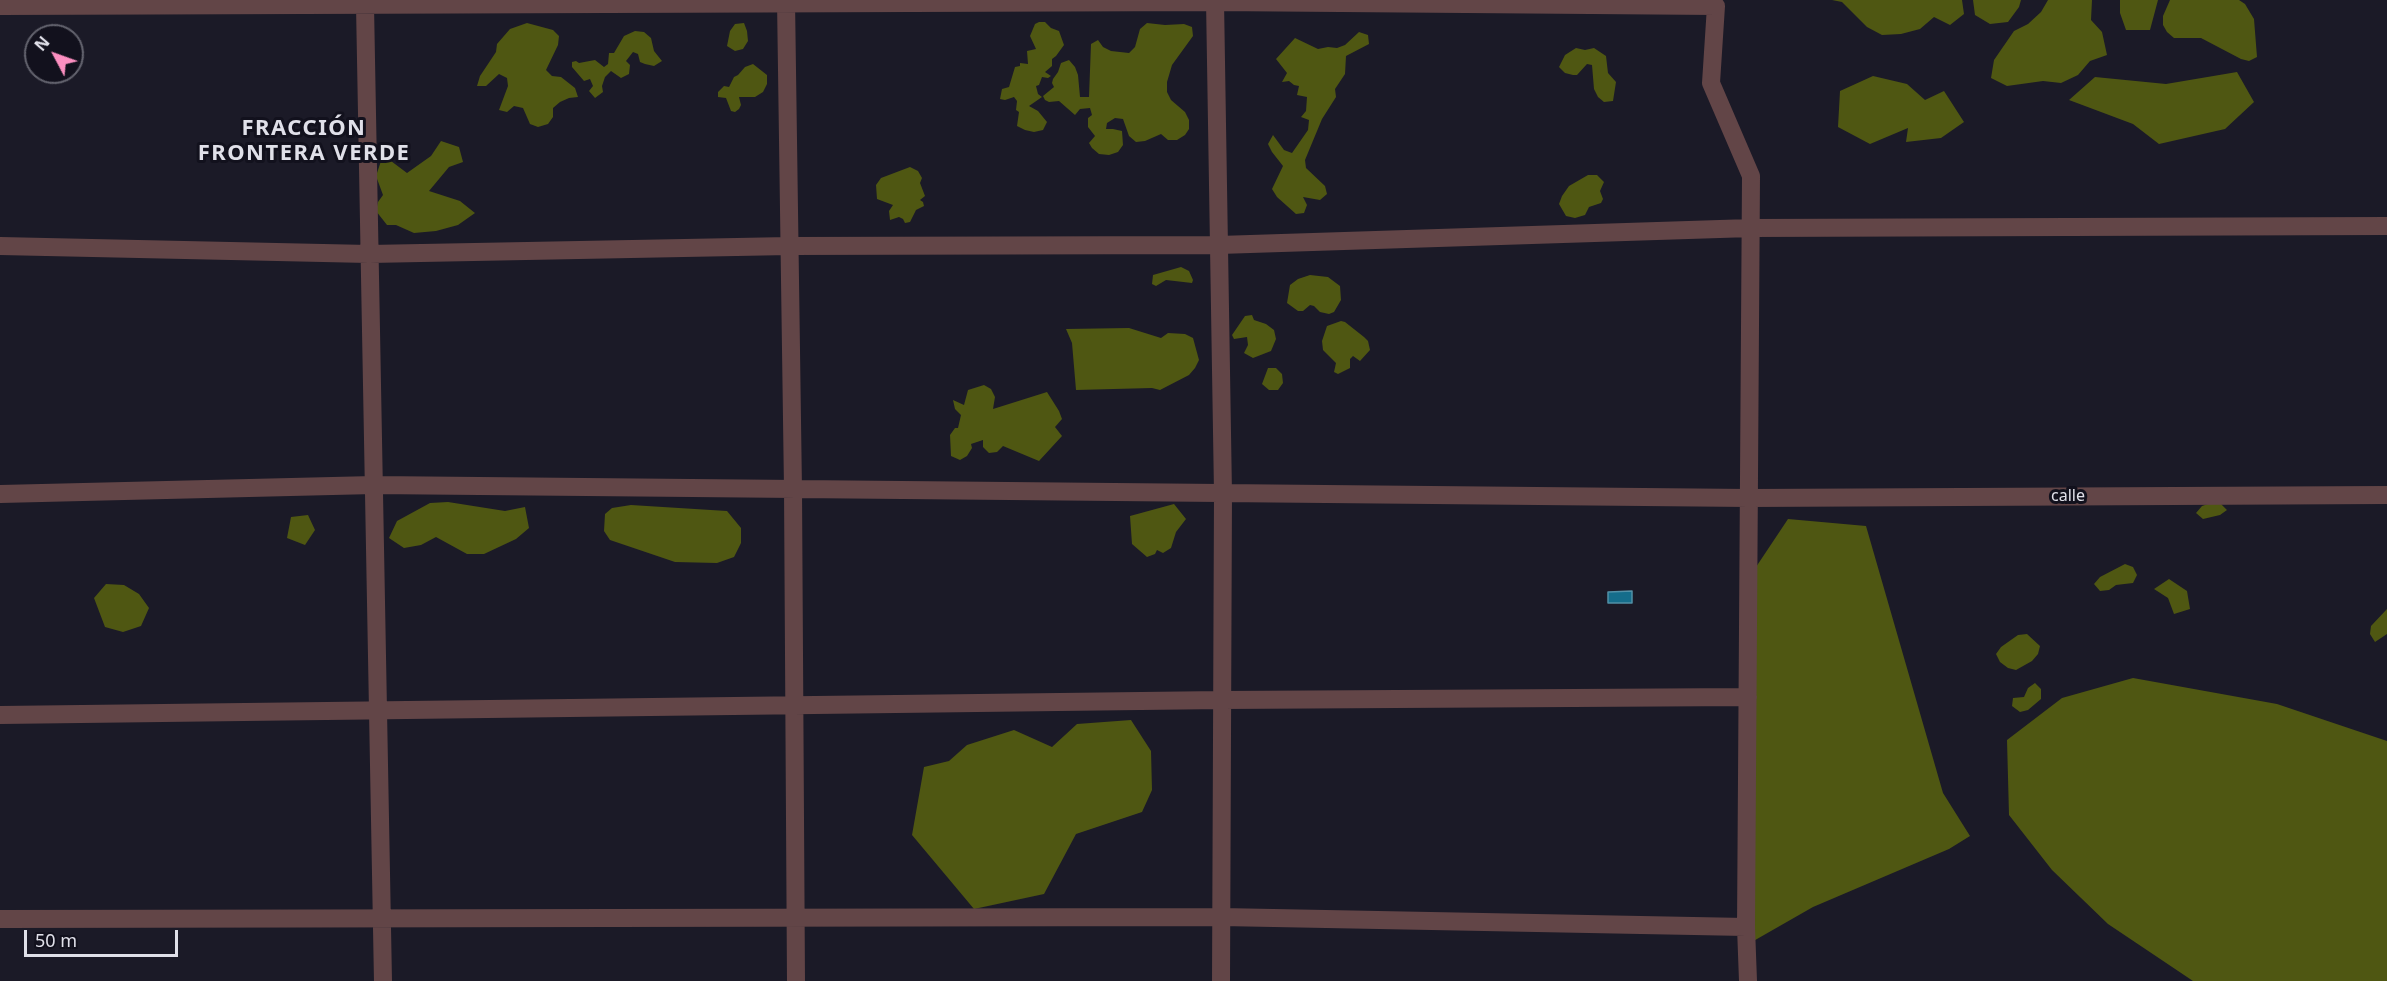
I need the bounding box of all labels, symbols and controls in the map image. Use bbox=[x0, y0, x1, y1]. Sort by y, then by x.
north arrow bbox=[24, 24, 84, 84]
text: N bbox=[29, 31, 54, 56]
district label: FRACCIÓN FRONTERA VERDE bbox=[198, 116, 410, 168]
street label: calle bbox=[2051, 486, 2085, 506]
scale bar bbox=[27, 918, 182, 956]
text: 50 m bbox=[35, 928, 77, 952]

